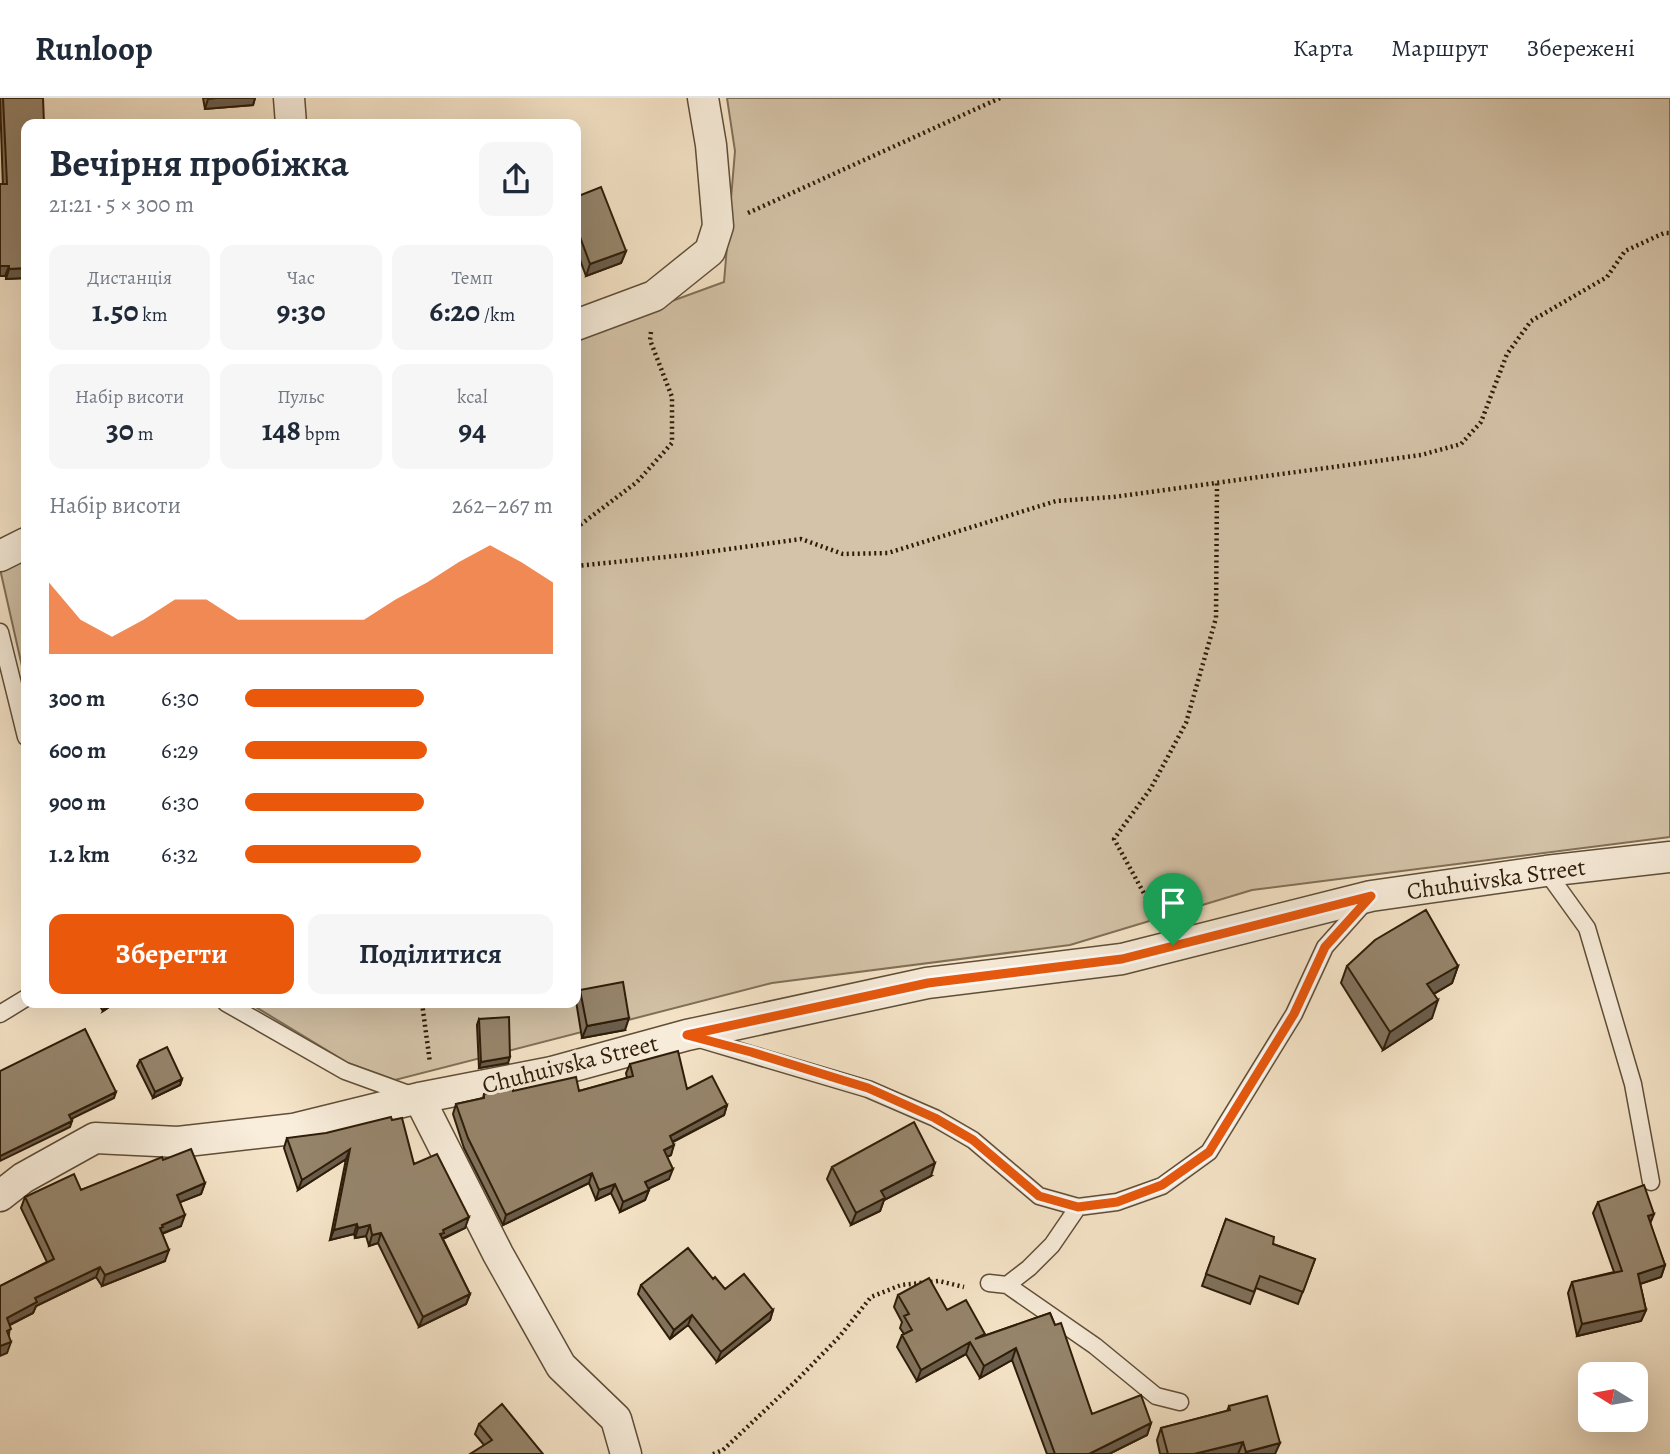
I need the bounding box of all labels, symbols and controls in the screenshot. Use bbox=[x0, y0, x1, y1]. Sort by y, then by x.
text: Runloop bbox=[35, 26, 153, 71]
text: Карта bbox=[1293, 32, 1353, 64]
text: Маршрут bbox=[1391, 32, 1488, 64]
text: Збережені bbox=[1526, 32, 1635, 64]
text: Вечірня пробіжка bbox=[49, 137, 349, 189]
button: share bbox=[479, 142, 553, 216]
text: 21:21 · 5 × 300 m bbox=[49, 189, 194, 220]
text: Дистанція bbox=[87, 265, 172, 291]
text: Час bbox=[287, 265, 315, 291]
text: Темп bbox=[452, 265, 493, 291]
text: 1.50 bbox=[92, 291, 139, 331]
text: 9:30 bbox=[276, 291, 326, 331]
text: 6:20 bbox=[429, 291, 480, 331]
text: km bbox=[139, 302, 168, 328]
text: /km bbox=[480, 302, 515, 328]
text: Набір висоти bbox=[75, 384, 184, 410]
text: Пульс bbox=[277, 384, 325, 410]
text: kcal bbox=[457, 384, 488, 410]
text: 30 bbox=[106, 410, 134, 450]
text: 148 bbox=[262, 410, 301, 450]
text: 94 bbox=[458, 410, 486, 450]
text: m bbox=[134, 421, 153, 447]
text: bpm bbox=[301, 421, 340, 447]
text: Набір висоти bbox=[49, 490, 181, 521]
text: 262–267 m bbox=[452, 490, 553, 521]
text: 300 m bbox=[49, 683, 105, 714]
text: 6:30 bbox=[161, 683, 199, 714]
text: 600 m bbox=[49, 735, 106, 766]
text: 6:29 bbox=[161, 735, 199, 766]
text: 900 m bbox=[49, 787, 106, 818]
text: 6:30 bbox=[161, 787, 199, 818]
text: 1.2 km bbox=[49, 839, 110, 870]
text: 6:32 bbox=[161, 839, 198, 870]
street label: Chuhuivska Street bbox=[1405, 851, 1587, 907]
pin bbox=[1143, 873, 1203, 945]
icon: arrive bbox=[1154, 884, 1192, 922]
button: Зберегти bbox=[49, 914, 294, 994]
button: Поділитися bbox=[308, 914, 553, 994]
street label: Chuhuivska Street bbox=[479, 1027, 661, 1101]
north arrow bbox=[1578, 1362, 1648, 1432]
map controls bbox=[1578, 1362, 1648, 1432]

